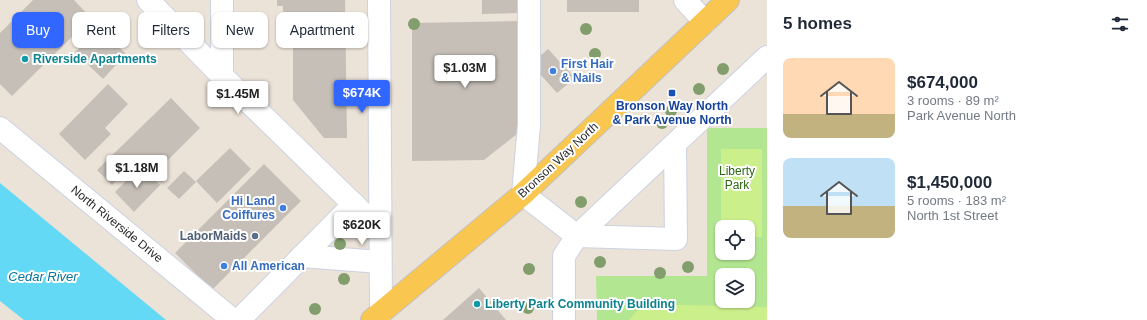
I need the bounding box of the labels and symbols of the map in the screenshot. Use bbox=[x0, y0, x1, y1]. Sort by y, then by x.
place label: Riverside Apartments bbox=[33, 52, 157, 66]
marker: Riverside Apartments bbox=[20, 54, 30, 64]
pin: $1.03M bbox=[432, 55, 498, 89]
place label: First Hair & Nails bbox=[561, 57, 614, 85]
marker: First Hair & Nails bbox=[548, 66, 558, 76]
pin: $674K bbox=[334, 80, 390, 114]
pin: $1.45M bbox=[205, 81, 271, 115]
marker: Bronson Way North & Park Avenue North bbox=[667, 88, 677, 98]
place label: Bronson Way North & Park Avenue North bbox=[612, 99, 732, 127]
street label: Bronson Way North bbox=[515, 119, 601, 201]
pin: $1.18M bbox=[104, 155, 170, 189]
park label: Liberty Park bbox=[719, 164, 755, 192]
street label: North Riverside Drive bbox=[68, 183, 166, 266]
place label: Hi Land Coiffures bbox=[222, 194, 275, 222]
marker: Hi Land Coiffures bbox=[278, 203, 288, 213]
pin: $620K bbox=[334, 212, 390, 246]
place label: LaborMaids bbox=[180, 229, 247, 243]
marker: LaborMaids bbox=[250, 231, 260, 241]
place label: All American bbox=[232, 259, 305, 273]
marker: All American bbox=[219, 261, 229, 271]
water label: Cedar River bbox=[8, 269, 78, 284]
place label: Liberty Park Community Building bbox=[485, 297, 675, 311]
marker: Liberty Park Community Building bbox=[472, 299, 482, 309]

